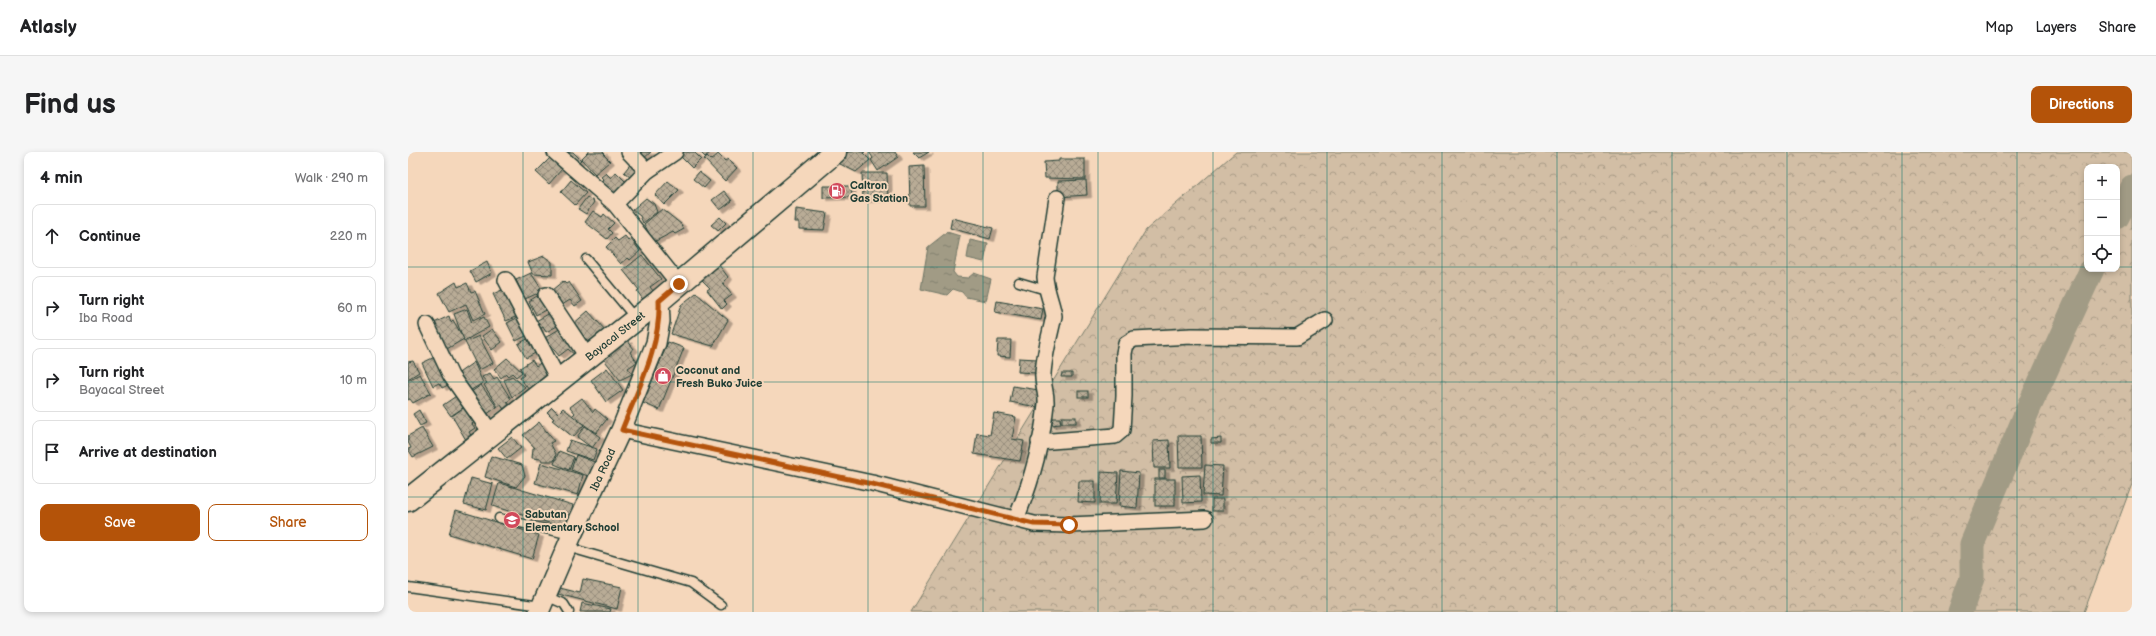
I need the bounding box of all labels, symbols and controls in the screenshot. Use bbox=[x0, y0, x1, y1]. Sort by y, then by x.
text: Atlasly bbox=[20, 16, 77, 39]
text: Map bbox=[1985, 19, 2013, 36]
text: Layers bbox=[2035, 19, 2077, 36]
text: Share bbox=[2099, 19, 2136, 36]
button: Directions bbox=[2031, 86, 2132, 123]
text: Find us bbox=[24, 88, 116, 121]
map controls bbox=[2084, 164, 2120, 272]
button: + bbox=[2084, 164, 2120, 200]
text: 4 min bbox=[40, 168, 83, 188]
text: Walk · 290 m bbox=[295, 170, 368, 186]
place label: Caltron Gas Station bbox=[850, 179, 908, 205]
fuel station icon: Caltron Gas Station bbox=[827, 181, 847, 201]
button: − bbox=[2084, 200, 2120, 236]
icon: ahead bbox=[41, 225, 63, 247]
text: Continue bbox=[79, 227, 141, 246]
text: 220 m bbox=[330, 228, 367, 244]
button: locate bbox=[2084, 236, 2120, 272]
route end bbox=[670, 275, 688, 293]
text: Turn right bbox=[79, 291, 144, 310]
icon: right bbox=[41, 297, 63, 319]
text: 60 m bbox=[337, 300, 367, 316]
street label: Bayacal Street bbox=[583, 308, 648, 364]
text: Iba Road bbox=[79, 310, 133, 326]
text: Turn right bbox=[79, 363, 144, 382]
place label: Coconut and Fresh Buko Juice bbox=[676, 364, 762, 390]
shop icon: Coconut and Fresh Buko Juice bbox=[653, 366, 673, 386]
icon: right bbox=[41, 369, 63, 391]
text: 10 m bbox=[340, 372, 367, 388]
text: Bayacal Street bbox=[79, 382, 164, 398]
icon: arrive bbox=[41, 441, 63, 463]
text: Arrive at destination bbox=[79, 443, 217, 462]
street label: Iba Road bbox=[587, 446, 619, 493]
button: Save bbox=[40, 504, 200, 541]
button: Share bbox=[208, 504, 368, 541]
place label: Sabutan Elementary School bbox=[525, 508, 619, 534]
school or university icon: Sabutan Elementary School bbox=[502, 510, 522, 530]
route start bbox=[1060, 516, 1078, 534]

